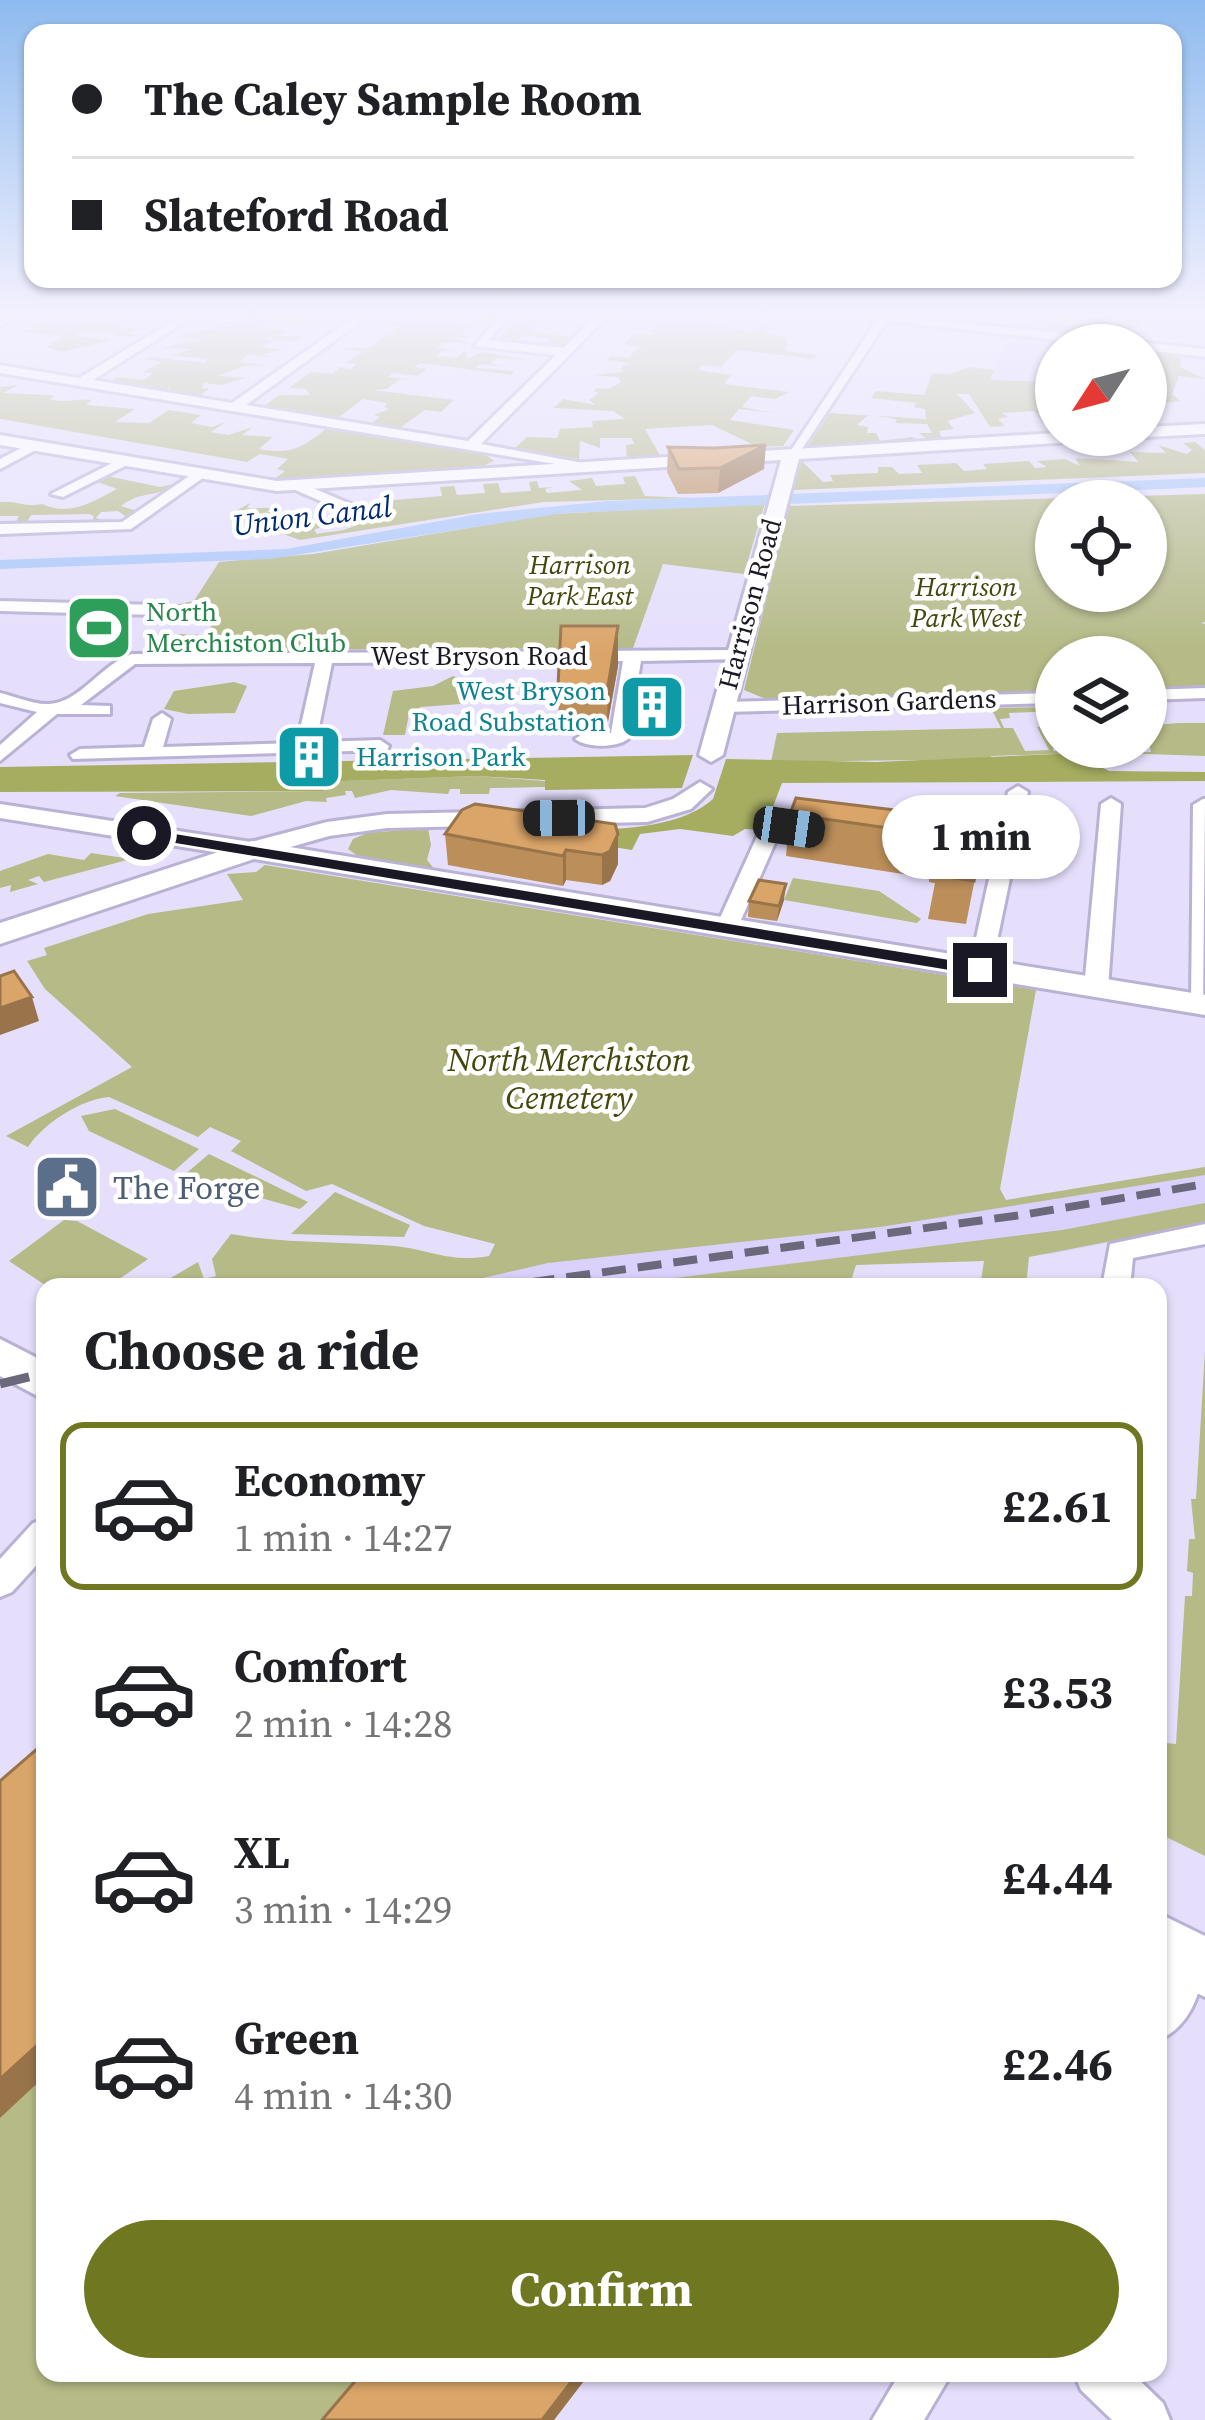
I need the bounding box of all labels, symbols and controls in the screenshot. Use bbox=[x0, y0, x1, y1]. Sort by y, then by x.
text: The Caley Sample Room bbox=[144, 68, 642, 130]
text: Slateford Road bbox=[144, 184, 449, 246]
north arrow bbox=[1035, 324, 1167, 456]
map controls bbox=[1035, 324, 1167, 768]
button: locate bbox=[1035, 480, 1167, 612]
water label: Union Canal bbox=[230, 485, 394, 546]
street label: Harrison Road bbox=[709, 514, 790, 693]
park label: Harrison Park East bbox=[526, 546, 634, 614]
park label: Harrison Park West bbox=[910, 568, 1022, 636]
sports icon: North Merchiston Club bbox=[64, 593, 134, 663]
place label: North Merchiston Club bbox=[146, 593, 346, 661]
button: layers bbox=[1035, 636, 1167, 768]
street label: West Bryson Road bbox=[370, 637, 588, 674]
place label: West Bryson Road Substation bbox=[411, 672, 606, 740]
building icon: West Bryson Road Substation bbox=[617, 672, 687, 742]
street label: Harrison Gardens bbox=[781, 679, 997, 724]
building icon: Harrison Park bbox=[274, 722, 344, 792]
place label: Harrison Park bbox=[356, 738, 526, 775]
callout: 1 min bbox=[881, 796, 1079, 880]
car bbox=[523, 799, 595, 837]
car bbox=[751, 804, 827, 850]
route start bbox=[117, 806, 171, 860]
text: 1 min bbox=[930, 810, 1032, 863]
route end bbox=[953, 943, 1007, 997]
park label: North Merchiston Cemetery bbox=[447, 1037, 691, 1120]
public building icon: The Forge bbox=[32, 1152, 102, 1222]
place label: The Forge bbox=[113, 1165, 260, 1210]
text: Choose a ride bbox=[84, 1313, 419, 1387]
text: Economy bbox=[234, 1449, 425, 1511]
icon: car bbox=[90, 1452, 198, 1560]
text: £2.61 bbox=[1002, 1475, 1113, 1537]
text: 1 min · 14:27 bbox=[234, 1511, 453, 1564]
text: Comfort bbox=[234, 1635, 407, 1697]
icon: car bbox=[90, 1638, 198, 1746]
text: £3.53 bbox=[1002, 1661, 1113, 1723]
text: 2 min · 14:28 bbox=[234, 1697, 453, 1750]
text: XL bbox=[234, 1821, 290, 1883]
icon: car bbox=[90, 1824, 198, 1932]
text: £4.44 bbox=[1002, 1847, 1113, 1909]
text: 3 min · 14:29 bbox=[234, 1883, 453, 1936]
text: Green bbox=[234, 2007, 359, 2069]
icon: car bbox=[90, 2010, 198, 2118]
text: £2.46 bbox=[1002, 2033, 1113, 2095]
text: 4 min · 14:30 bbox=[234, 2069, 453, 2122]
button: Confirm bbox=[84, 2220, 1119, 2358]

